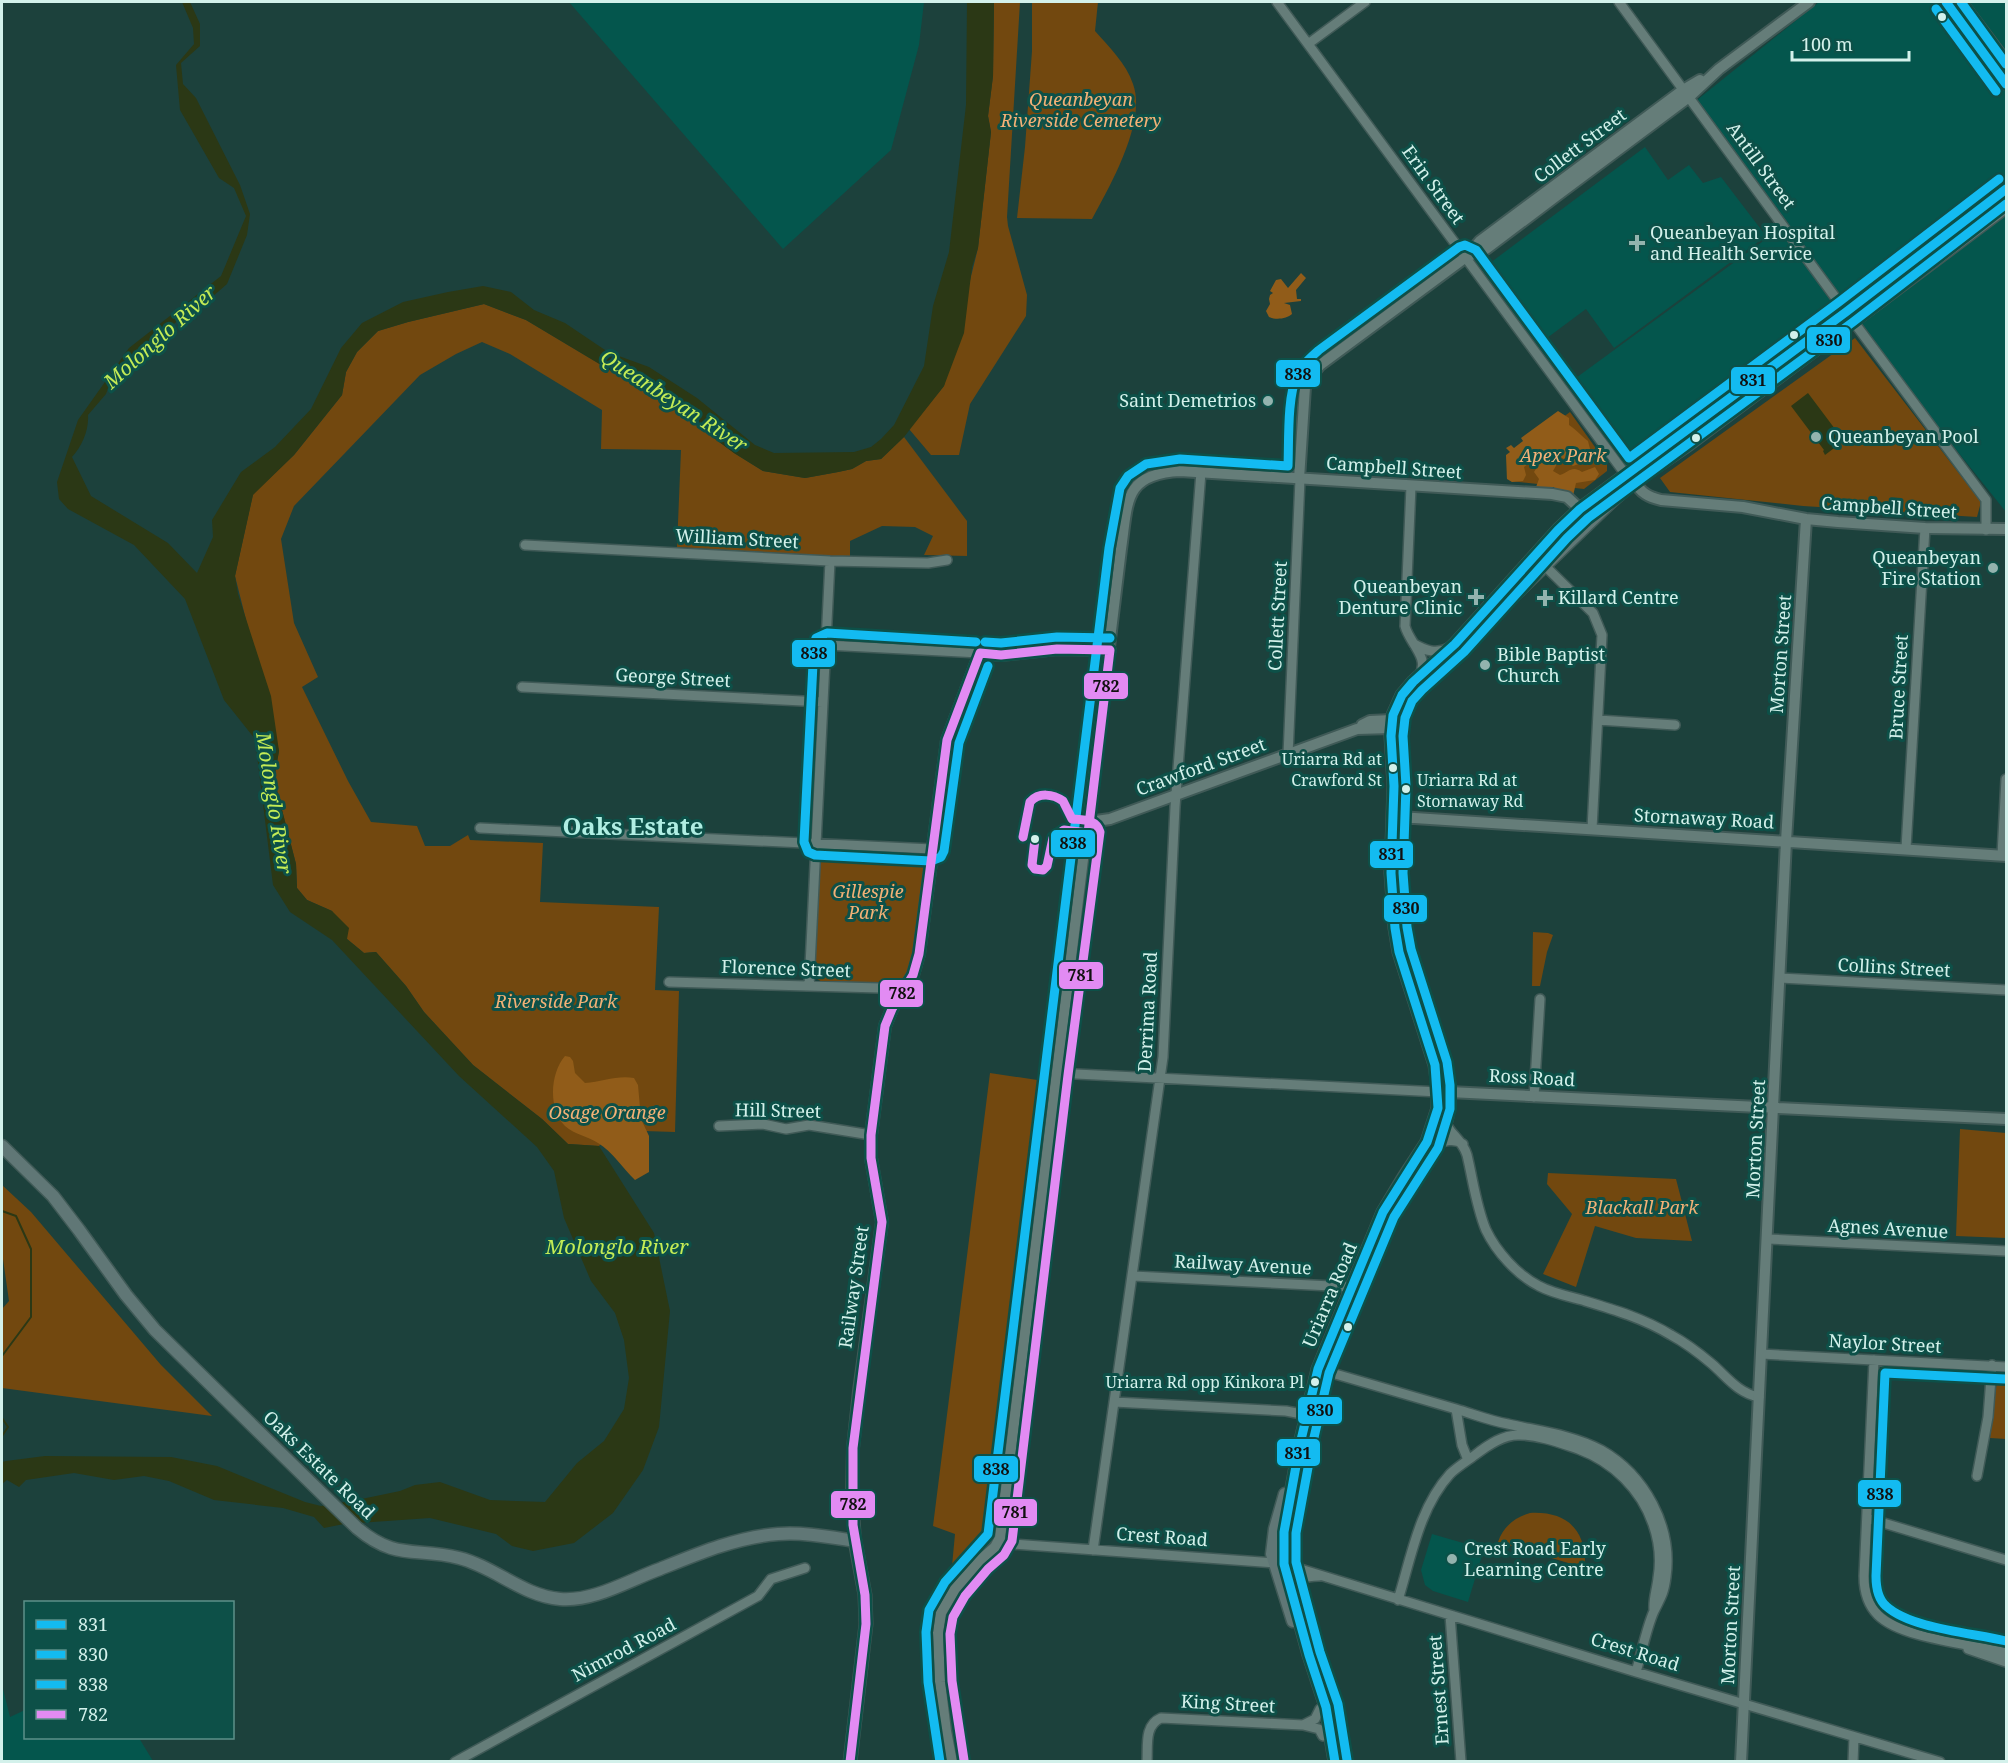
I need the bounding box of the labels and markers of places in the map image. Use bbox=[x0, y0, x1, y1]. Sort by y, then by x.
unlabelled marker bbox=[1936, 11, 1948, 23]
place label: Queanbeyan Hospital and Health Service bbox=[1650, 220, 1835, 265]
marker: Queanbeyan Hospital and Health Service bbox=[1628, 234, 1646, 252]
unlabelled marker bbox=[1788, 329, 1800, 341]
place label: Saint Demetrios bbox=[1119, 388, 1256, 412]
marker: Saint Demetrios bbox=[1261, 394, 1275, 408]
place label: Queanbeyan Pool bbox=[1828, 424, 1979, 448]
marker: Queanbeyan Pool bbox=[1809, 430, 1823, 444]
unlabelled marker bbox=[1690, 432, 1702, 444]
place label: Queanbeyan Fire Station bbox=[1872, 545, 1981, 590]
marker: Queanbeyan Fire Station bbox=[1986, 561, 2000, 575]
place label: Queanbeyan Denture Clinic bbox=[1339, 574, 1462, 619]
place label: Killard Centre bbox=[1558, 585, 1679, 609]
marker: Queanbeyan Denture Clinic bbox=[1467, 588, 1485, 606]
marker: Killard Centre bbox=[1536, 589, 1554, 607]
place label: Bible Baptist Church bbox=[1497, 642, 1605, 687]
marker: Bible Baptist Church bbox=[1478, 658, 1492, 672]
place label: Uriarra Rd at Crawford St bbox=[1282, 748, 1382, 791]
marker: Uriarra Rd at Crawford St bbox=[1387, 762, 1399, 774]
place label: Uriarra Rd at Stornaway Rd bbox=[1417, 769, 1524, 812]
marker: Uriarra Rd at Stornaway Rd bbox=[1400, 783, 1412, 795]
unlabelled marker bbox=[1029, 833, 1041, 845]
unlabelled marker bbox=[1342, 1321, 1354, 1333]
place label: Uriarra Rd opp Kinkora Pl bbox=[1106, 1371, 1304, 1393]
marker: Uriarra Rd opp Kinkora Pl bbox=[1309, 1376, 1321, 1388]
place label: Crest Road Early Learning Centre bbox=[1464, 1536, 1607, 1581]
marker: Crest Road Early Learning Centre bbox=[1445, 1552, 1459, 1566]

